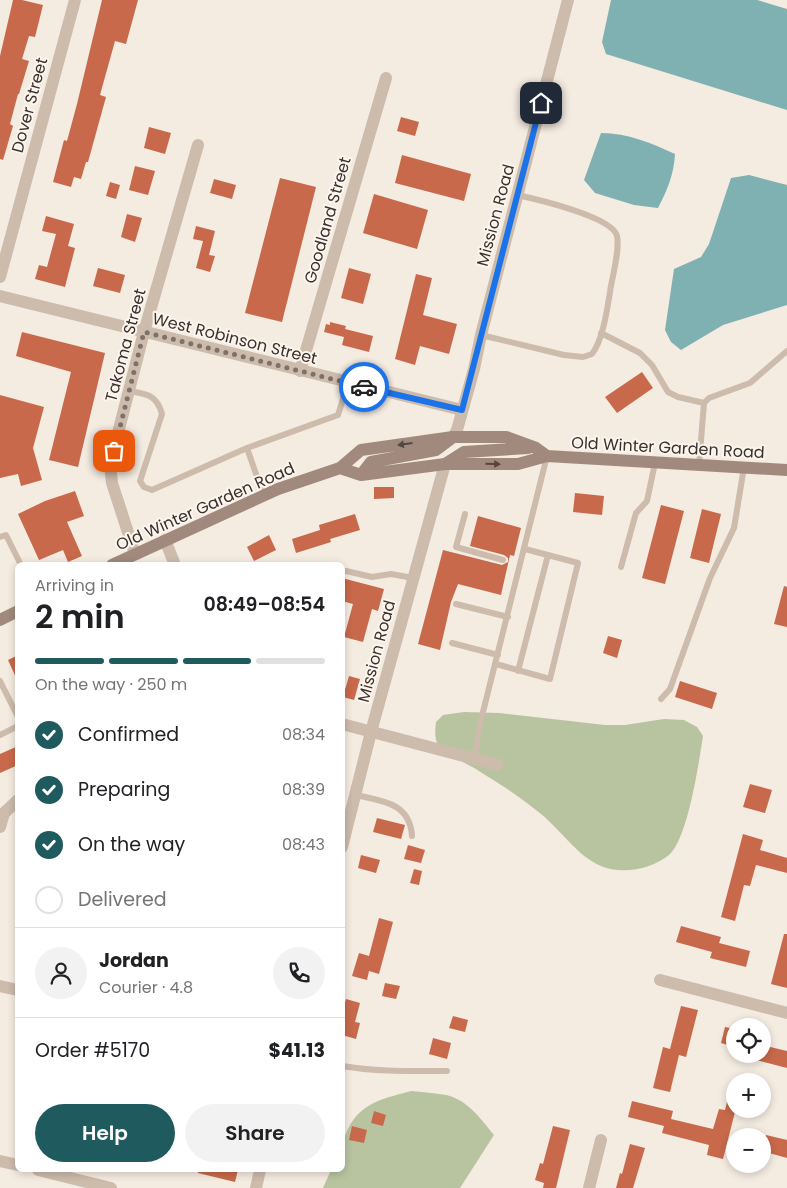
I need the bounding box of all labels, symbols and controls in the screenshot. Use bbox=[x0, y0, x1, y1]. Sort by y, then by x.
street label: Dover Street bbox=[6, 55, 53, 155]
pin bbox=[520, 82, 562, 124]
icon: home bbox=[527, 89, 555, 117]
street label: Goodland Street bbox=[298, 154, 357, 286]
street label: Mission Road bbox=[471, 162, 520, 269]
street label: Takoma Street bbox=[99, 286, 152, 404]
street label: West Robinson Street bbox=[150, 307, 320, 370]
courier bbox=[339, 362, 389, 412]
icon: car bbox=[350, 373, 378, 401]
pin bbox=[93, 430, 135, 472]
street label: Old Winter Garden Road bbox=[571, 431, 765, 464]
icon: bag bbox=[100, 437, 128, 465]
one-way arrow bbox=[396, 440, 412, 448]
street label: Old Winter Garden Road bbox=[112, 457, 298, 556]
one-way arrow bbox=[486, 460, 502, 468]
text: Arriving in bbox=[35, 574, 114, 597]
text: 08:49–08:54 bbox=[203, 591, 325, 618]
text: 2 min bbox=[35, 594, 125, 639]
street label: Mission Road bbox=[352, 598, 401, 705]
text: On the way · 250 m bbox=[35, 673, 187, 696]
icon: check bbox=[35, 721, 63, 749]
text: Confirmed bbox=[78, 721, 179, 748]
text: 08:34 bbox=[282, 723, 325, 746]
icon: check bbox=[35, 776, 63, 804]
text: Preparing bbox=[78, 776, 170, 803]
text: 08:39 bbox=[282, 778, 325, 801]
icon: check bbox=[35, 831, 63, 859]
text: On the way bbox=[78, 831, 185, 858]
text: 08:43 bbox=[282, 833, 325, 856]
text: Delivered bbox=[78, 886, 167, 913]
button: person bbox=[35, 947, 87, 999]
text: Jordan bbox=[99, 947, 169, 974]
button: phone bbox=[273, 947, 325, 999]
text: Courier · 4.8 bbox=[99, 976, 193, 999]
map controls bbox=[726, 1018, 771, 1173]
button: locate bbox=[726, 1018, 771, 1063]
text: Order #5170 bbox=[35, 1037, 150, 1064]
text: $41.13 bbox=[268, 1037, 325, 1064]
button: + bbox=[726, 1073, 771, 1118]
button: Help bbox=[35, 1104, 175, 1162]
button: Share bbox=[185, 1104, 325, 1162]
button: − bbox=[726, 1128, 771, 1173]

